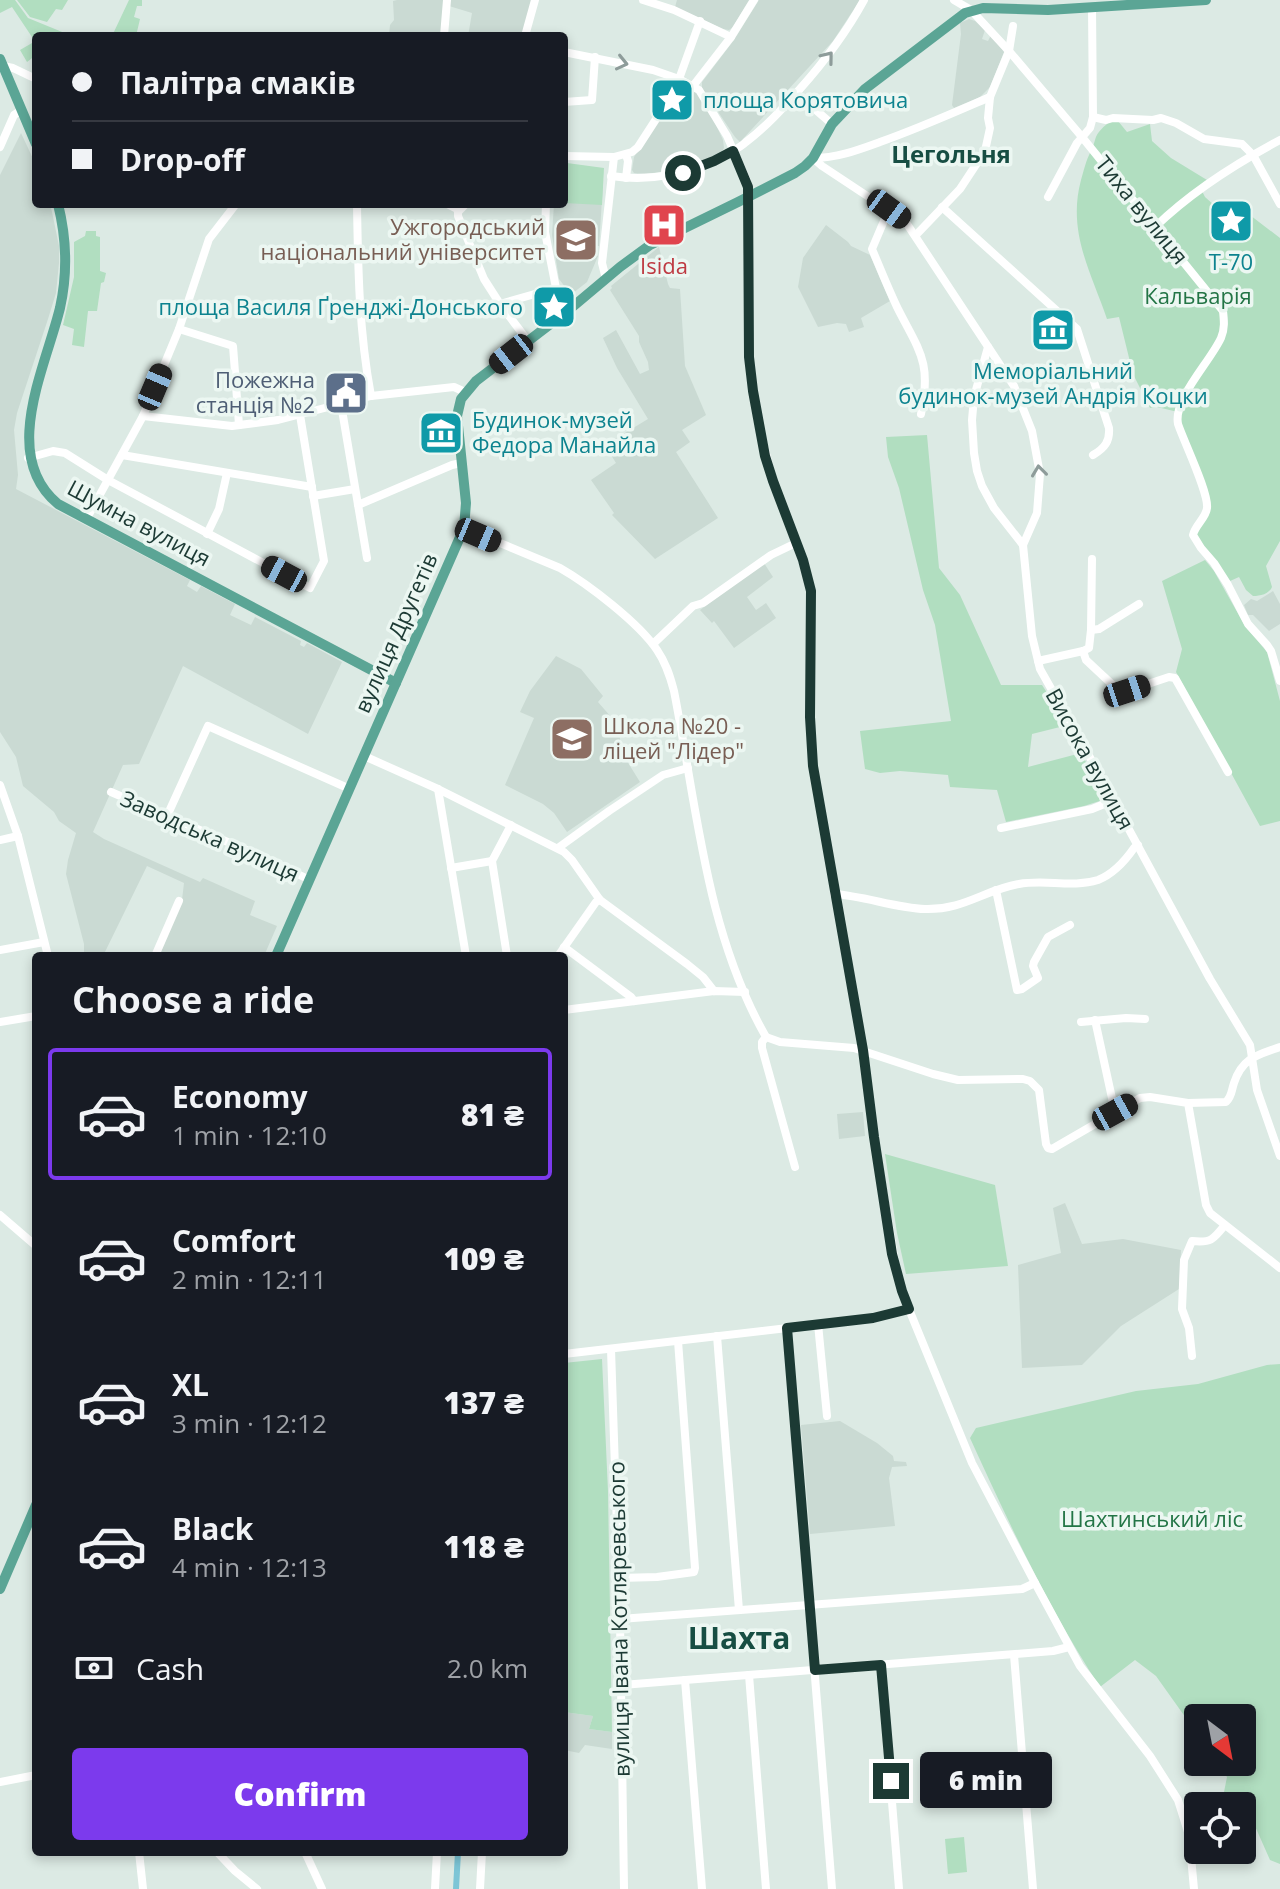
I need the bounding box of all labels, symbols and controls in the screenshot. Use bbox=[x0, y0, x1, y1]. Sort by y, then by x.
one-way arrow bbox=[818, 51, 832, 66]
one-way arrow bbox=[615, 54, 628, 71]
text: Палітра смаків bbox=[120, 62, 356, 103]
place icon: площа Корятовича bbox=[648, 76, 696, 124]
place label: площа Корятовича bbox=[703, 84, 908, 114]
district label: Цегольня bbox=[891, 137, 1011, 170]
text: Drop-off bbox=[120, 139, 245, 180]
street label: Тиха вулиця bbox=[1090, 149, 1196, 270]
route start bbox=[665, 155, 701, 191]
car bbox=[863, 185, 915, 233]
place icon: Т-70 bbox=[1207, 197, 1255, 245]
hospital icon: Isida bbox=[640, 201, 688, 249]
place label: Ужгородський національний університет bbox=[260, 211, 545, 266]
school or university icon: Ужгородський національний університет bbox=[552, 216, 600, 264]
place label: Т-70 bbox=[1209, 246, 1253, 276]
place label: Isida bbox=[640, 250, 688, 280]
park label: Кальварія bbox=[1144, 280, 1252, 310]
place icon: площа Василя Ґренджі-Донського bbox=[530, 283, 578, 331]
place label: площа Василя Ґренджі-Донського bbox=[159, 291, 523, 321]
museum icon: Меморіальний будинок-музей Андрія Коцки bbox=[1029, 306, 1077, 354]
car bbox=[485, 330, 537, 378]
place label: Меморіальний будинок-музей Андрія Коцки bbox=[898, 355, 1208, 410]
car bbox=[135, 360, 175, 414]
place label: Пожежна станція №2 bbox=[196, 364, 315, 419]
public building icon: Пожежна станція №2 bbox=[322, 369, 370, 417]
place label: Будинок-музей Федора Манайла bbox=[472, 404, 656, 459]
museum icon: Будинок-музей Федора Манайла bbox=[417, 409, 465, 457]
one-way arrow bbox=[1031, 464, 1048, 477]
street label: Шумна вулиця bbox=[63, 472, 216, 572]
car bbox=[451, 515, 505, 555]
street label: вулиця Другетів bbox=[346, 548, 444, 717]
car bbox=[257, 552, 311, 596]
car bbox=[1100, 672, 1154, 710]
street label: Висока вулиця bbox=[1040, 682, 1142, 835]
place label: Школа №20 - ліцей "Лідер" bbox=[603, 710, 744, 765]
school or university icon: Школа №20 - ліцей "Лідер" bbox=[548, 715, 596, 763]
street label: Заводська вулиця bbox=[116, 782, 304, 888]
text: Choose a ride bbox=[72, 975, 314, 1024]
text: Economy bbox=[172, 1076, 308, 1117]
icon: car bbox=[76, 1078, 148, 1150]
car bbox=[1088, 1090, 1142, 1134]
text: 81 ₴ bbox=[461, 1094, 524, 1135]
text: 1 min · 12:10 bbox=[172, 1117, 327, 1153]
text: Comfort bbox=[172, 1220, 296, 1261]
icon: car bbox=[76, 1222, 148, 1294]
text: 109 ₴ bbox=[443, 1238, 524, 1279]
text: 2 min · 12:11 bbox=[172, 1261, 327, 1297]
text: XL bbox=[172, 1364, 209, 1405]
icon: car bbox=[76, 1366, 148, 1438]
text: 137 ₴ bbox=[443, 1382, 524, 1423]
text: 3 min · 12:12 bbox=[172, 1405, 327, 1441]
street label: вулиця Івана Котляревського bbox=[600, 1461, 636, 1777]
park label: Шахтинський ліс bbox=[1061, 1503, 1243, 1533]
text: Black bbox=[172, 1508, 253, 1549]
icon: car bbox=[76, 1510, 148, 1582]
text: 118 ₴ bbox=[443, 1526, 524, 1567]
text: 4 min · 12:13 bbox=[172, 1549, 327, 1585]
district label: Шахта bbox=[688, 1617, 790, 1658]
icon: cash bbox=[72, 1646, 116, 1690]
text: Cash bbox=[136, 1648, 204, 1689]
text: 2.0 km bbox=[447, 1650, 528, 1686]
north arrow bbox=[1184, 1704, 1256, 1776]
map controls bbox=[1184, 1704, 1256, 1864]
button: Confirm bbox=[72, 1748, 528, 1840]
callout: 6 min bbox=[919, 1753, 1051, 1809]
text: 6 min bbox=[949, 1762, 1023, 1798]
route end bbox=[873, 1763, 909, 1799]
button: locate bbox=[1184, 1792, 1256, 1864]

